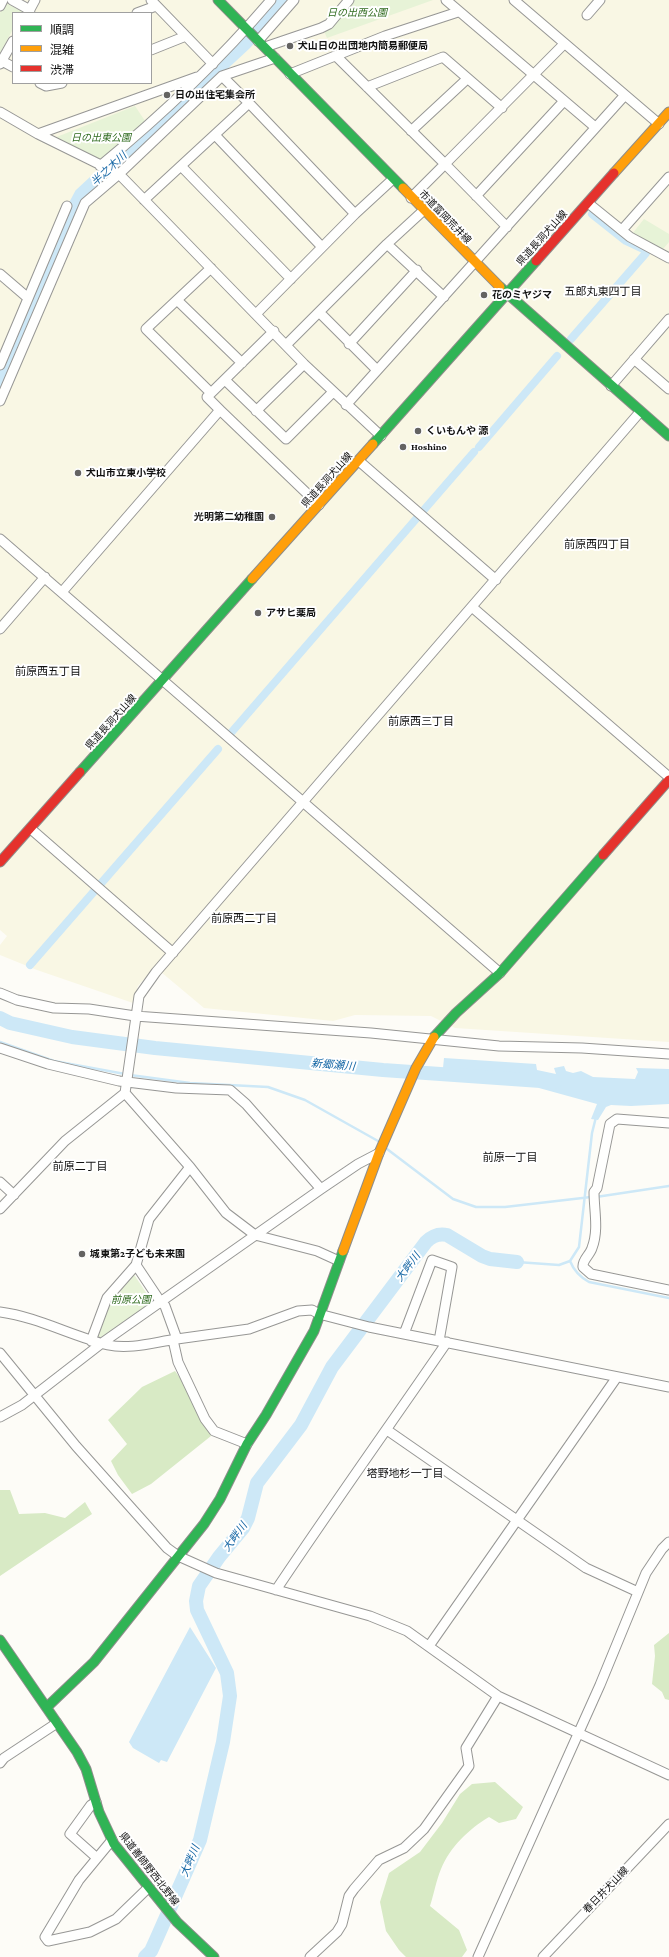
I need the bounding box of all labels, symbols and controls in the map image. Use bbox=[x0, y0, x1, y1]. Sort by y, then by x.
park label: 日の出西公園 bbox=[327, 7, 387, 19]
legend bbox=[12, 12, 152, 84]
text: 順調 bbox=[50, 23, 74, 37]
place label: 犬山日の出団地内簡易郵便局 bbox=[298, 40, 428, 52]
marker: 犬山日の出団地内簡易郵便局 bbox=[285, 41, 295, 51]
text: 混雑 bbox=[50, 43, 74, 57]
text: 渋滞 bbox=[50, 63, 74, 77]
place label: 日の出住宅集会所 bbox=[175, 89, 255, 101]
marker: 日の出住宅集会所 bbox=[162, 90, 172, 100]
park label: 日の出東公園 bbox=[71, 132, 131, 144]
water label: 半之木川 bbox=[88, 149, 130, 189]
street label: 市道富岡荒井線 bbox=[416, 188, 474, 246]
street label: 県道長洞犬山線 bbox=[514, 208, 570, 268]
district label: 五郎丸東四丁目 bbox=[565, 285, 641, 299]
place label: 花のミヤジマ bbox=[492, 289, 552, 301]
marker: 花のミヤジマ bbox=[479, 290, 489, 300]
place label: くいもんや 源 bbox=[426, 425, 488, 437]
marker: くいもんや 源 bbox=[413, 426, 423, 436]
place label: Hoshino bbox=[411, 441, 447, 453]
marker: Hoshino bbox=[398, 442, 408, 452]
street label: 県道長洞犬山線 bbox=[299, 450, 355, 510]
place label: 犬山市立東小学校 bbox=[86, 467, 166, 479]
marker: 犬山市立東小学校 bbox=[73, 468, 83, 478]
place label: 光明第二幼稚園 bbox=[194, 511, 264, 523]
marker: 光明第二幼稚園 bbox=[267, 512, 277, 522]
district label: 前原西四丁目 bbox=[564, 538, 630, 552]
place label: アサヒ薬局 bbox=[266, 607, 316, 619]
marker: アサヒ薬局 bbox=[253, 608, 263, 618]
district label: 前原西五丁目 bbox=[15, 665, 81, 679]
street label: 県道長洞犬山線 bbox=[83, 692, 139, 752]
district label: 前原西三丁目 bbox=[388, 715, 454, 729]
district label: 前原西二丁目 bbox=[211, 912, 277, 926]
water label: 新郷瀬川 bbox=[311, 1057, 355, 1073]
district label: 前原一丁目 bbox=[483, 1151, 537, 1165]
district label: 前原二丁目 bbox=[53, 1160, 107, 1174]
place label: 城東第2子ども未来園 bbox=[90, 1248, 185, 1260]
marker: 城東第2子ども未来園 bbox=[77, 1249, 87, 1259]
water label: 大畔川 bbox=[393, 1250, 423, 1284]
park label: 前原公園 bbox=[111, 1294, 151, 1306]
district label: 塔野地杉一丁目 bbox=[367, 1467, 443, 1481]
water label: 大畔川 bbox=[220, 1520, 250, 1554]
street label: 県道善師野西北野線 bbox=[117, 1830, 181, 1908]
water label: 大畔川 bbox=[177, 1843, 203, 1879]
street label: 春日井犬山線 bbox=[581, 1864, 631, 1916]

